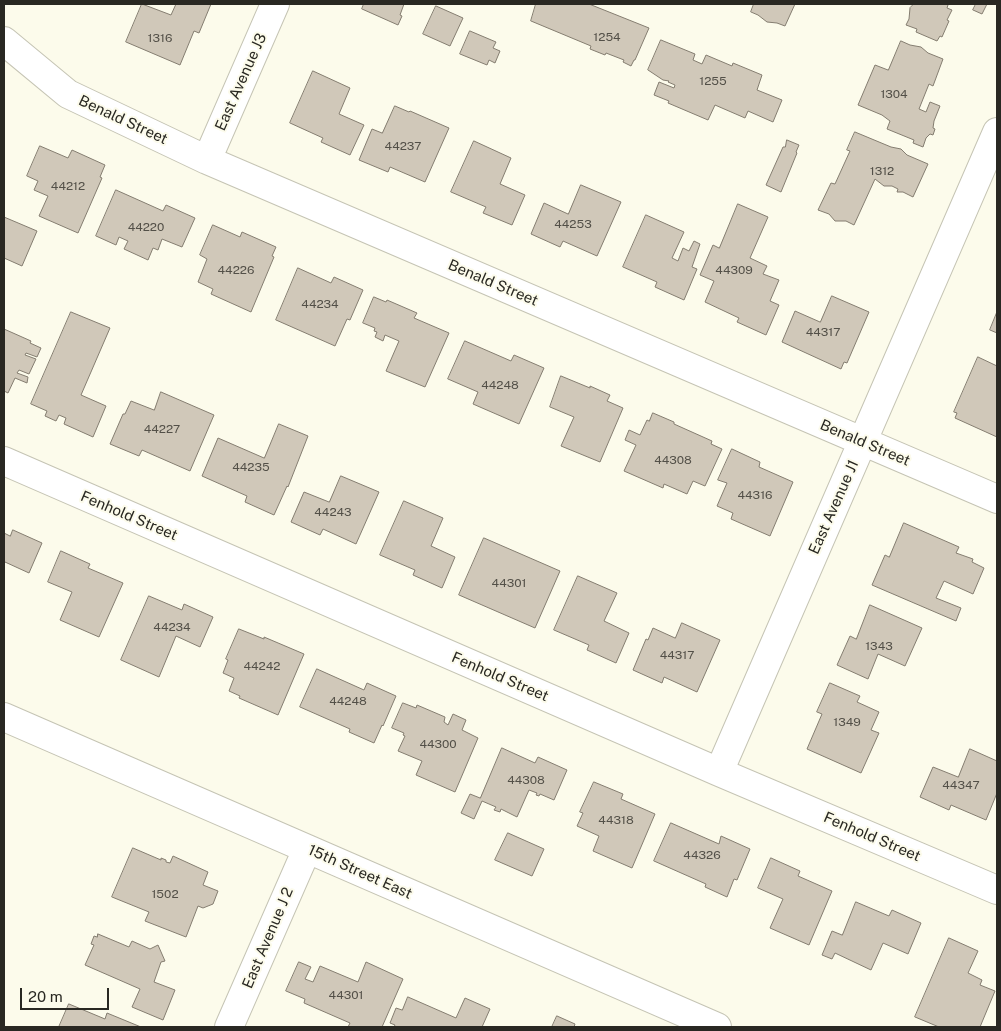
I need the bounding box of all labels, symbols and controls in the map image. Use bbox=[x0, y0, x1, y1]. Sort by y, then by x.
street label: East Avenue J3 bbox=[211, 30, 271, 134]
house number: 1254 bbox=[593, 30, 621, 44]
house number: 1316 bbox=[148, 31, 172, 45]
house number: 1255 bbox=[699, 74, 727, 88]
house number: 1304 bbox=[880, 87, 908, 101]
street label: Benald Street bbox=[76, 92, 170, 148]
house number: 44237 bbox=[385, 139, 421, 153]
house number: 1312 bbox=[870, 164, 894, 178]
house number: 44212 bbox=[51, 179, 85, 193]
house number: 44253 bbox=[554, 217, 592, 231]
house number: 44220 bbox=[128, 220, 164, 234]
street label: Benald Street bbox=[445, 256, 541, 310]
house number: 44226 bbox=[218, 263, 254, 277]
house number: 44309 bbox=[715, 263, 753, 277]
house number: 44234 bbox=[301, 297, 339, 311]
house number: 44317 bbox=[806, 325, 840, 339]
house number: 44248 bbox=[481, 378, 519, 392]
street label: Benald Street bbox=[817, 416, 913, 470]
house number: 44227 bbox=[144, 422, 180, 436]
house number: 44308 bbox=[654, 453, 692, 467]
street label: East Avenue J1 bbox=[805, 457, 863, 557]
house number: 44235 bbox=[232, 460, 270, 474]
street label: Fenhold Street bbox=[78, 487, 180, 545]
house number: 44316 bbox=[738, 488, 772, 502]
house number: 44243 bbox=[314, 505, 352, 519]
house number: 44301 bbox=[492, 576, 526, 590]
house number: 44234 bbox=[153, 620, 191, 634]
house number: 1343 bbox=[865, 639, 893, 653]
street label: Fenhold Street bbox=[449, 648, 551, 706]
house number: 44317 bbox=[660, 648, 694, 662]
house number: 44242 bbox=[244, 659, 280, 673]
house number: 44248 bbox=[329, 694, 367, 708]
house number: 1349 bbox=[833, 715, 861, 729]
house number: 44300 bbox=[419, 737, 457, 751]
house number: 44308 bbox=[507, 773, 545, 787]
house number: 44347 bbox=[942, 778, 980, 792]
street label: Fenhold Street bbox=[821, 808, 923, 866]
house number: 44318 bbox=[598, 813, 634, 827]
street label: 15th Street East bbox=[305, 841, 415, 903]
house number: 44326 bbox=[683, 848, 721, 862]
street label: East Avenue J 2 bbox=[239, 885, 297, 991]
house number: 1502 bbox=[151, 887, 179, 901]
scale bar bbox=[22, 978, 111, 1010]
text: 20 m bbox=[28, 988, 63, 1005]
house number: 44301 bbox=[329, 988, 363, 1002]

